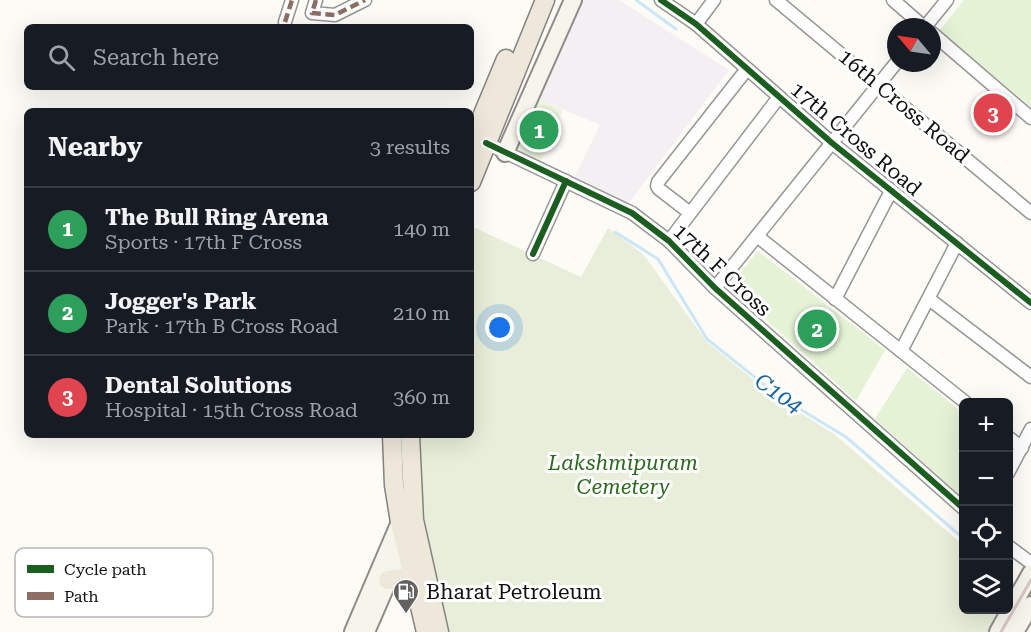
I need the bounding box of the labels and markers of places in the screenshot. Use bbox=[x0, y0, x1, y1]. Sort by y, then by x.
pin: 3 bbox=[974, 90, 1012, 136]
pin: 1 bbox=[520, 108, 558, 152]
pin: 2 bbox=[798, 306, 836, 352]
fuel station icon: Bharat Petroleum bbox=[391, 577, 421, 615]
place label: Bharat Petroleum bbox=[426, 580, 602, 604]

